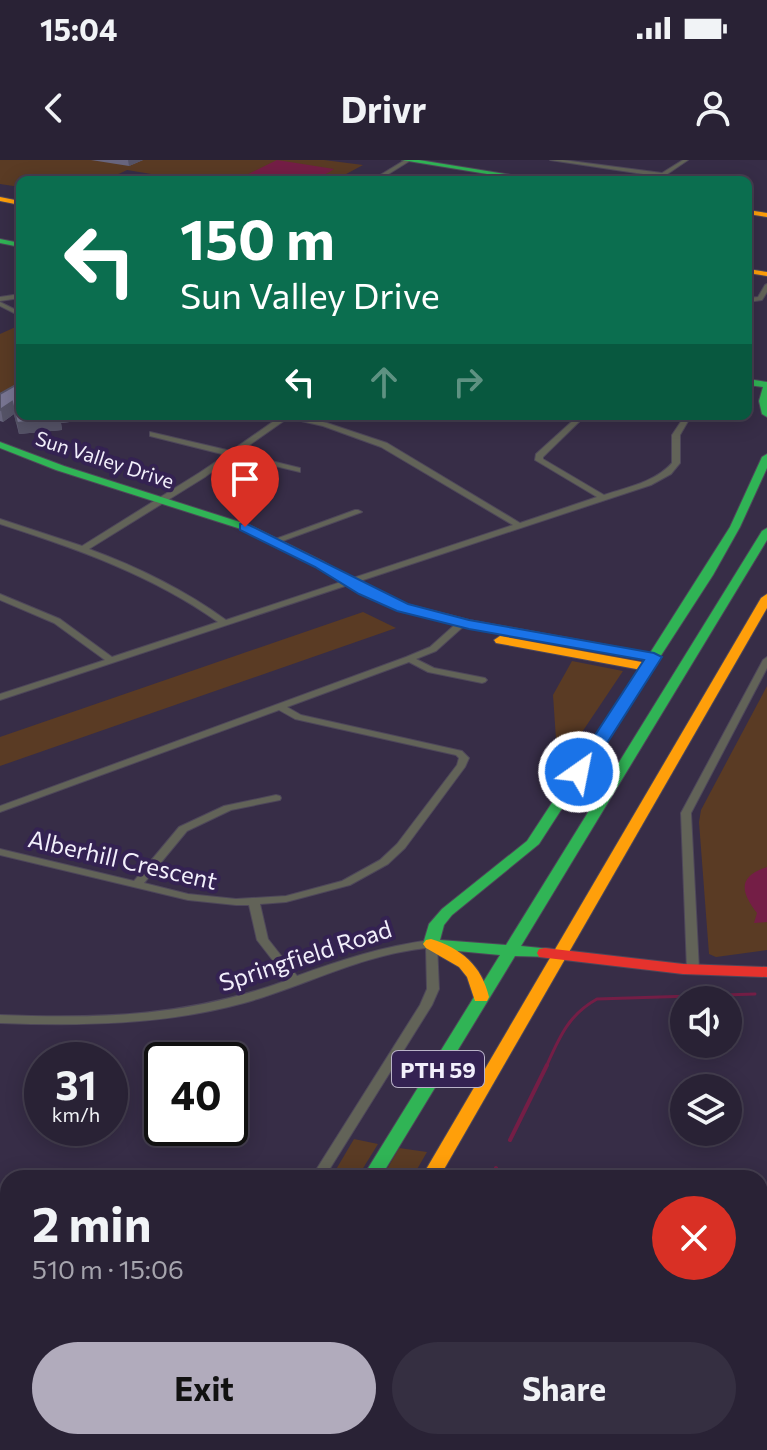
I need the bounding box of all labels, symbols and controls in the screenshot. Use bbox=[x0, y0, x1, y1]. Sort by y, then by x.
text: 15:04 bbox=[40, 10, 117, 47]
icon: back bbox=[32, 86, 76, 130]
text: Drivr bbox=[341, 86, 426, 130]
icon: person bbox=[691, 86, 735, 130]
text: 150 m bbox=[180, 203, 335, 272]
icon: left bbox=[48, 208, 152, 312]
text: Sun Valley Drive bbox=[180, 272, 440, 316]
icon: left bbox=[278, 360, 322, 404]
icon: ahead bbox=[362, 360, 406, 404]
icon: right bbox=[446, 360, 490, 404]
street label: Sun Valley Drive bbox=[33, 425, 177, 493]
pin bbox=[211, 445, 279, 527]
icon: arrive bbox=[223, 457, 267, 501]
position arrow bbox=[537, 730, 621, 814]
street label: Alberhill Crescent bbox=[26, 823, 221, 895]
street label: Springfield Road bbox=[215, 913, 395, 997]
map controls bbox=[670, 986, 742, 1146]
button: sound bbox=[670, 986, 742, 1058]
speed limit sign: 40 bbox=[144, 1042, 248, 1146]
road number: PTH 59 bbox=[392, 1051, 484, 1087]
text: 31 bbox=[55, 1059, 97, 1108]
button: layers bbox=[670, 1074, 742, 1146]
text: km/h bbox=[52, 1102, 100, 1126]
text: 2 min bbox=[32, 1193, 152, 1252]
button: close bbox=[652, 1196, 736, 1280]
text: 510 m · 15:06 bbox=[32, 1253, 184, 1284]
button: Exit bbox=[32, 1342, 376, 1434]
button: Share bbox=[392, 1342, 736, 1434]

